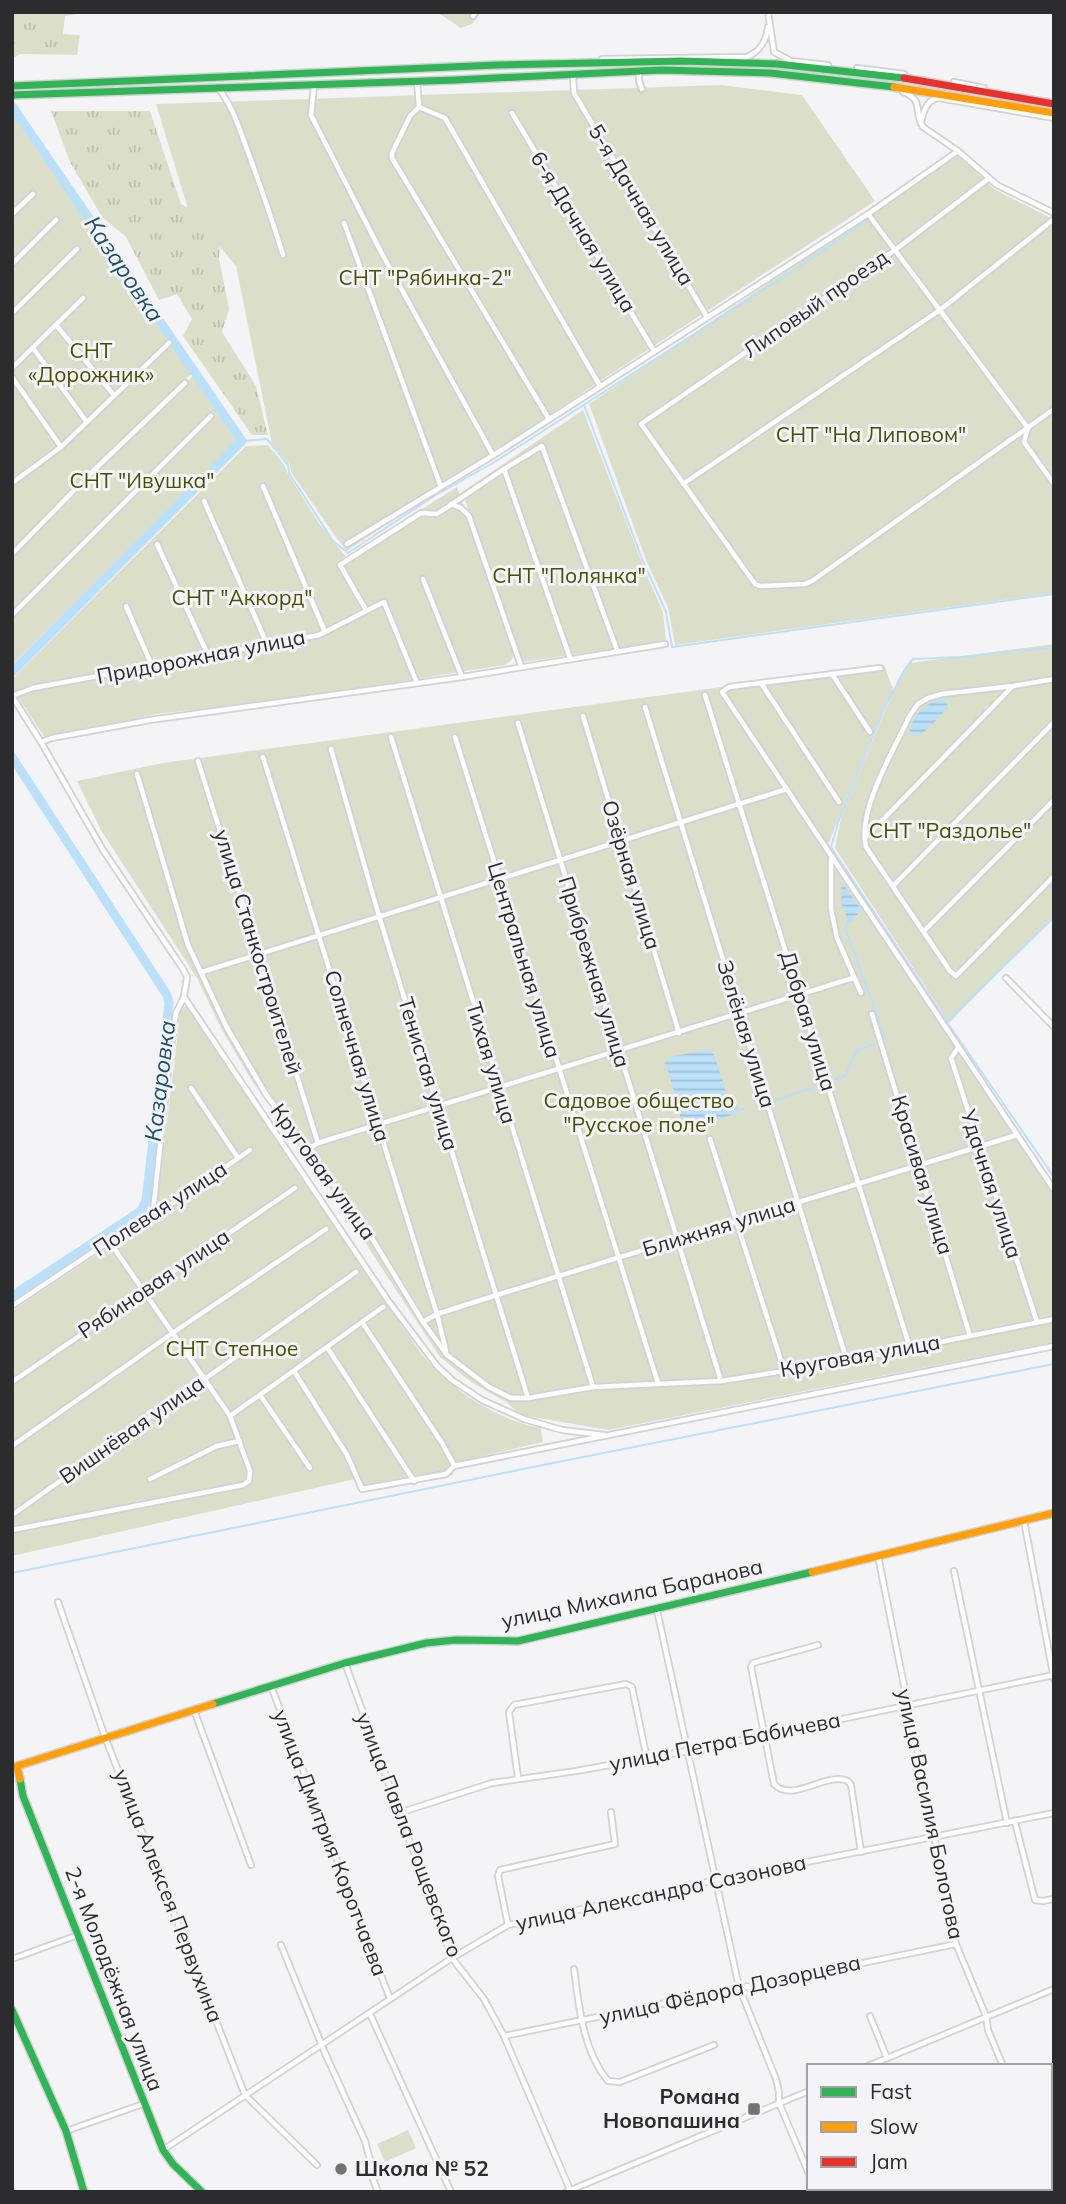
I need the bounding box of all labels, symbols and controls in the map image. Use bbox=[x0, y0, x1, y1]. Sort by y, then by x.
street label: 5-я Дачная улица bbox=[583, 119, 700, 290]
street label: 6-я Дачная улица bbox=[525, 146, 642, 317]
water label: Казаровка bbox=[78, 210, 170, 327]
street label: Липовый проезд bbox=[738, 243, 893, 363]
park label: СНТ "Рябинка-2" bbox=[338, 264, 512, 290]
park label: СНТ «Дорожник» bbox=[28, 337, 154, 387]
park label: СНТ "На Липовом" bbox=[776, 421, 966, 447]
park label: СНТ "Ивушка" bbox=[69, 467, 215, 493]
park label: СНТ "Полянка" bbox=[492, 562, 646, 588]
park label: СНТ "Аккорд" bbox=[172, 584, 312, 610]
street label: Придорожная улица bbox=[94, 623, 307, 689]
street label: Озёрная улица bbox=[597, 797, 667, 953]
park label: СНТ "Раздолье" bbox=[869, 817, 1031, 843]
street label: улица Станкостроителей bbox=[209, 826, 309, 1077]
street label: Центральная улица bbox=[483, 859, 567, 1061]
street label: Прибрежная улица bbox=[553, 873, 636, 1070]
street label: Добрая улица bbox=[775, 948, 843, 1094]
street label: Зелёная улица bbox=[712, 957, 782, 1111]
street label: Солнечная улица bbox=[319, 967, 396, 1145]
street label: Тенистая улица bbox=[393, 994, 465, 1154]
street label: Тихая улица bbox=[461, 999, 523, 1127]
water label: Казаровка bbox=[138, 1019, 181, 1143]
park label: Садовое общество "Русское поле" bbox=[544, 1087, 734, 1137]
street label: Красивая улица bbox=[886, 1092, 960, 1258]
street label: Круговая улица bbox=[266, 1098, 382, 1245]
street label: Удачная улица bbox=[955, 1105, 1028, 1261]
street label: Полевая улица bbox=[87, 1155, 231, 1261]
street label: Ближняя улица bbox=[639, 1190, 798, 1262]
street label: Рябиновая улица bbox=[73, 1223, 234, 1344]
street label: Круговая улица bbox=[778, 1328, 942, 1382]
park label: СНТ Степное bbox=[165, 1335, 299, 1361]
street label: Вишнёвая улица bbox=[54, 1370, 209, 1489]
street label: улица Михаила Баранова bbox=[499, 1553, 765, 1633]
street label: улица Василия Болотова bbox=[892, 1686, 970, 1942]
street label: улица Дмитрия Коротчаева bbox=[268, 1706, 394, 1980]
street label: улица Петра Бабичева bbox=[607, 1706, 843, 1776]
street label: улица Павла Рощевского bbox=[351, 1709, 469, 1961]
street label: улица Алексея Первухина bbox=[109, 1765, 229, 2026]
street label: улица Александра Сазонова bbox=[513, 1848, 808, 1936]
street label: 2-я Молодёжная улица bbox=[60, 1863, 170, 2094]
street label: улица Фёдора Дозорцева bbox=[597, 1949, 863, 2029]
legend bbox=[807, 2064, 1052, 2190]
text: Fast bbox=[870, 2078, 912, 2104]
place label: Романа Новопашина bbox=[603, 2083, 740, 2133]
marker: Романа Новопашина bbox=[746, 2101, 762, 2117]
text: Slow bbox=[870, 2113, 918, 2139]
text: Jam bbox=[870, 2148, 908, 2174]
place label: Школа № 52 bbox=[355, 2155, 489, 2181]
marker: Школа № 52 bbox=[333, 2161, 349, 2177]

